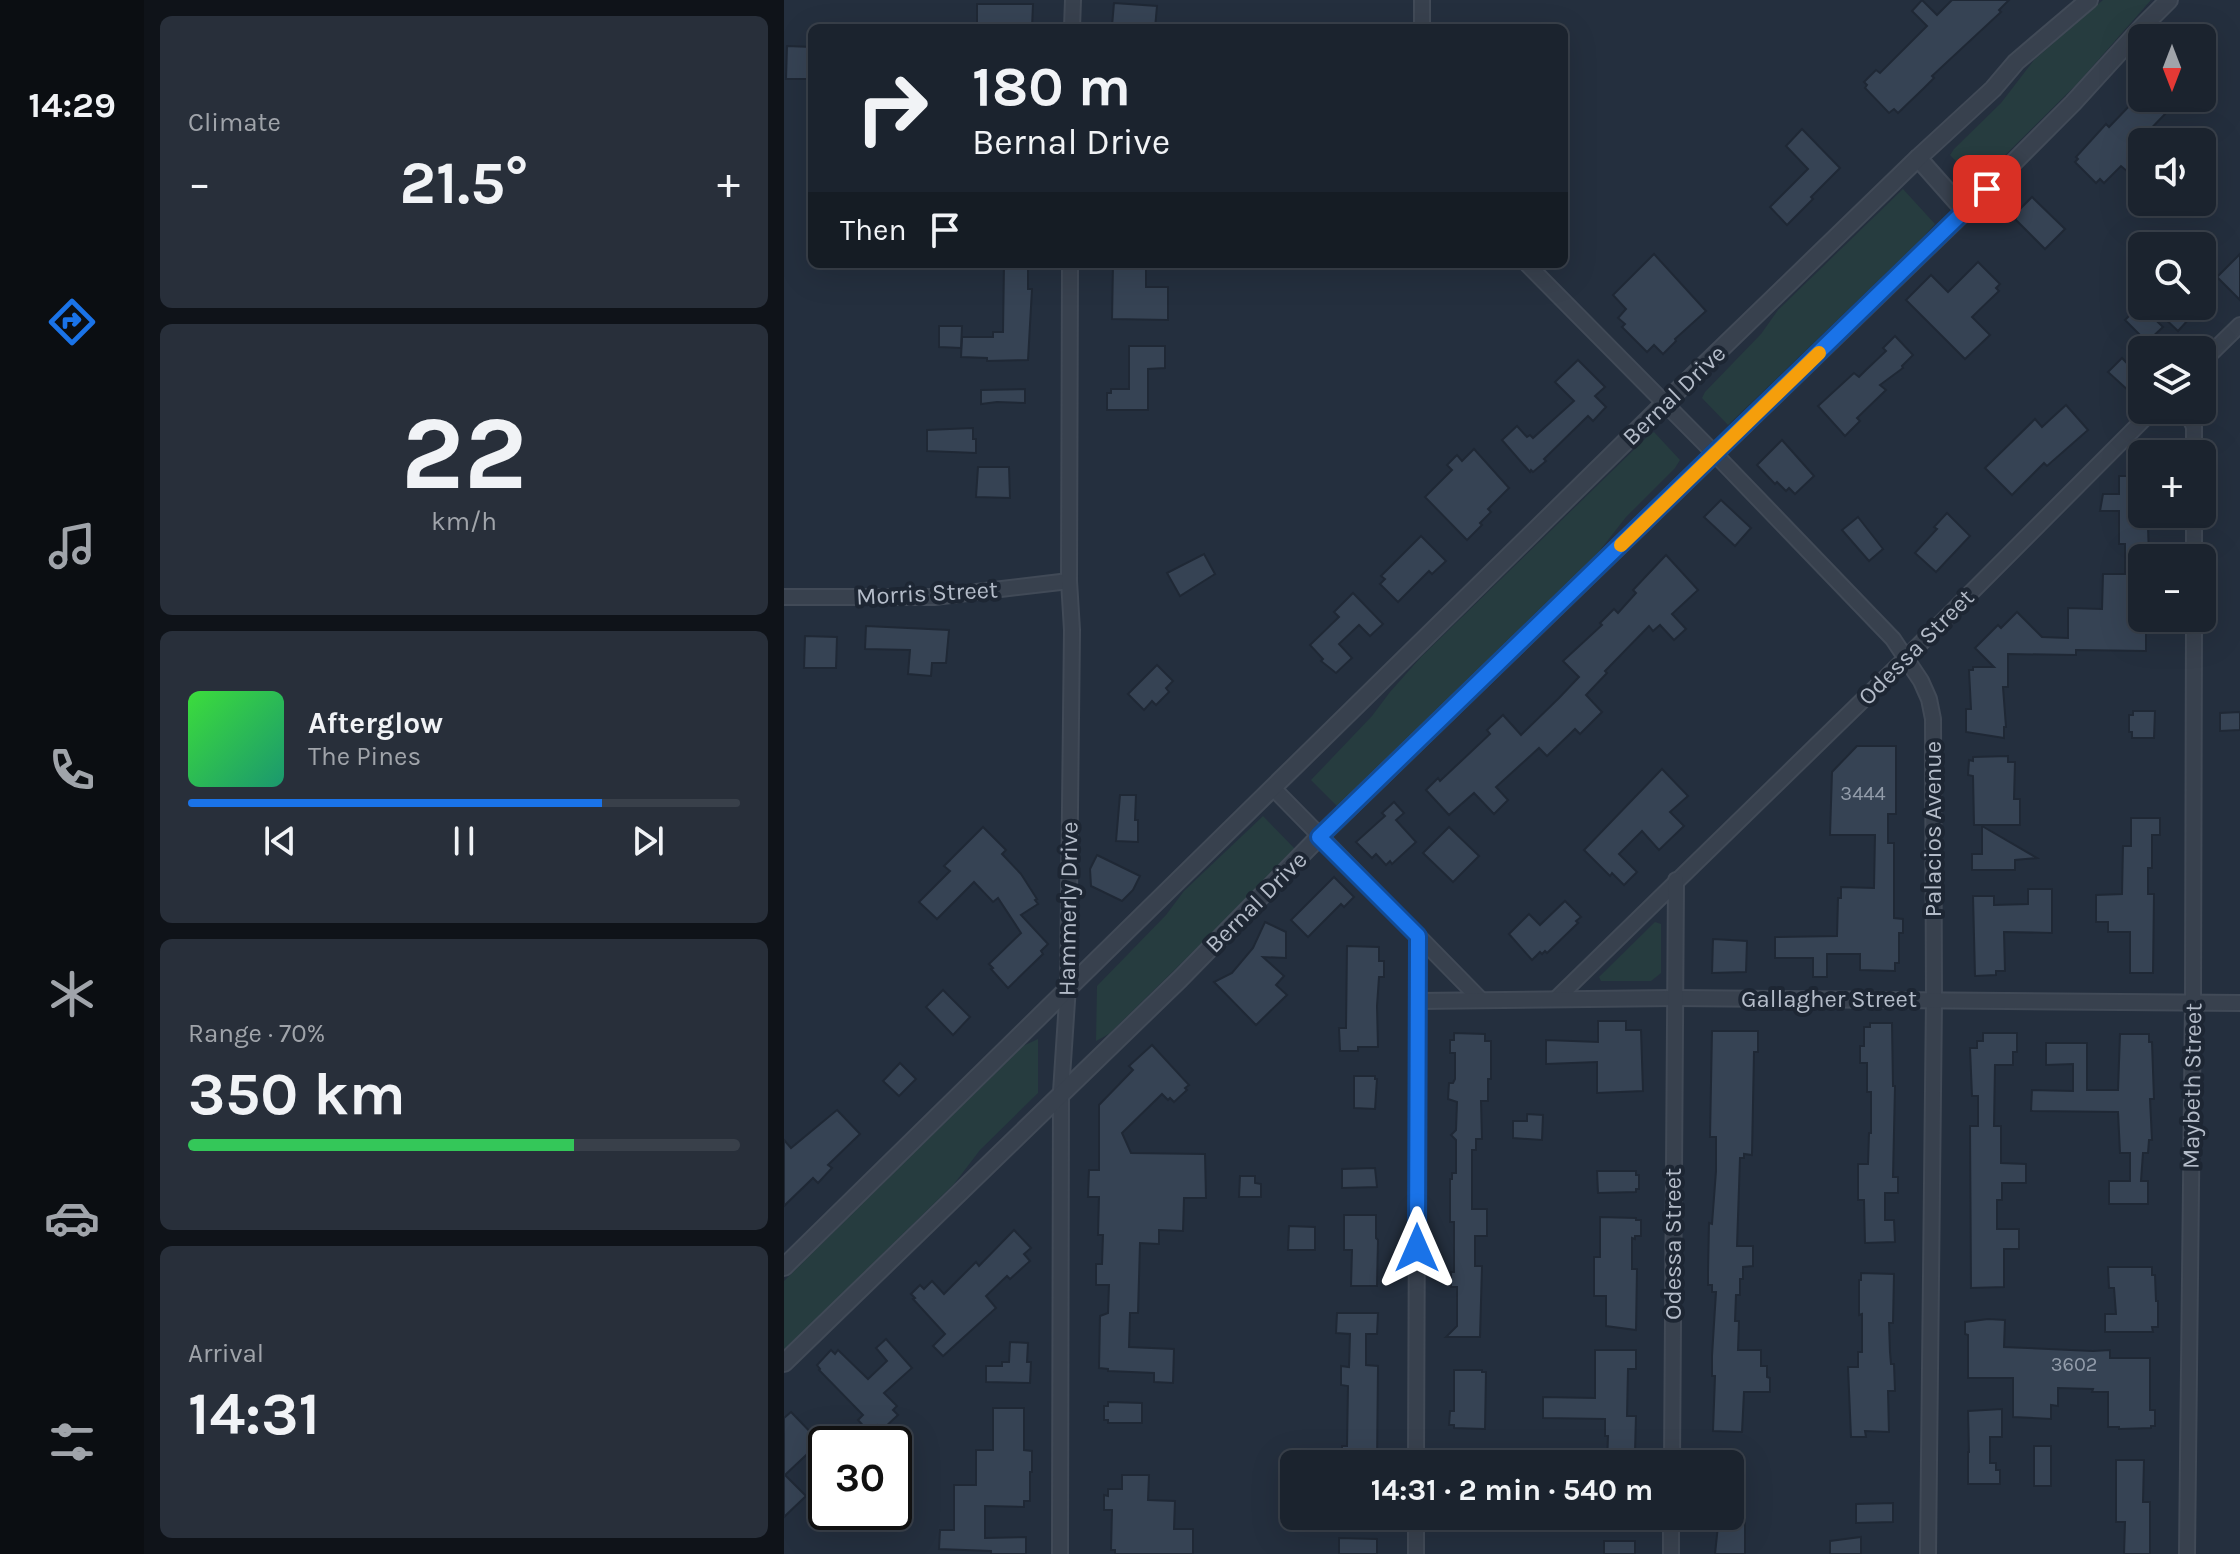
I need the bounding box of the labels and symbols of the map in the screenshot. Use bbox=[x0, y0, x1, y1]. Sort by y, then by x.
north arrow bbox=[2128, 24, 2216, 112]
pin bbox=[1953, 155, 2021, 223]
street label: Bernal Drive bbox=[1617, 339, 1731, 451]
street label: Morris Street bbox=[855, 575, 999, 611]
street label: Odessa Street bbox=[1852, 583, 1980, 711]
street label: Palacios Avenue bbox=[1919, 741, 1947, 917]
house number: 3444 bbox=[1840, 782, 1886, 805]
street label: Hammerly Drive bbox=[1052, 821, 1084, 997]
street label: Bernal Drive bbox=[1199, 845, 1313, 959]
street label: Gallagher Street bbox=[1741, 985, 1917, 1013]
street label: Maybeth Street bbox=[2177, 1003, 2207, 1169]
street label: Odessa Street bbox=[1659, 1168, 1687, 1320]
position arrow bbox=[1375, 1206, 1459, 1290]
house number: 3602 bbox=[2051, 1353, 2097, 1376]
speed limit sign: 30 bbox=[808, 1426, 912, 1530]

